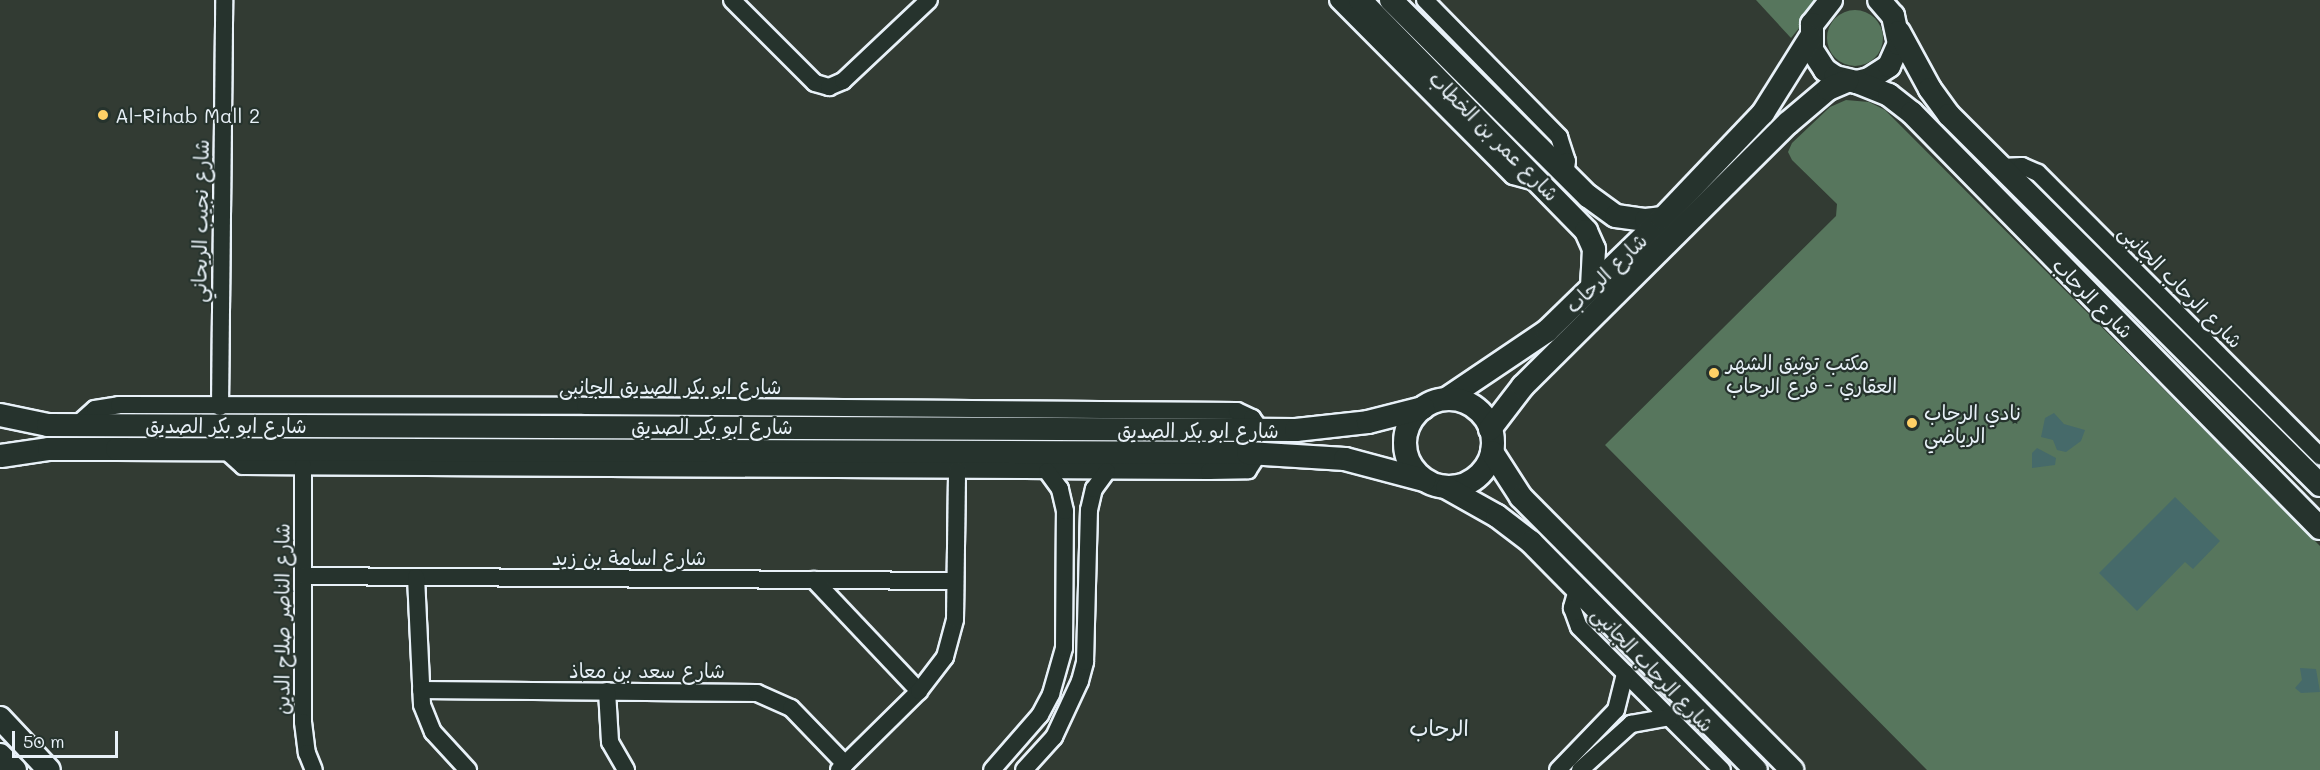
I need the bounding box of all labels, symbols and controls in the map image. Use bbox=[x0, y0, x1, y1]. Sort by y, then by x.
street label: شارع عمر بن الخطاب bbox=[1424, 66, 1564, 206]
place label: Al-Rihab Mall 2 bbox=[115, 103, 260, 127]
marker: Al-Rihab Mall 2 bbox=[96, 108, 110, 122]
street label: شارع نجيب الريحاني bbox=[187, 139, 213, 303]
street label: شارع الرحاب الجانبى bbox=[2114, 219, 2248, 353]
street label: شارع الرحاب bbox=[1560, 228, 1652, 318]
street label: شارع الرحاب bbox=[2048, 253, 2138, 343]
place label: مكتب توثيق الشهر العقاري - فرع الرحاب bbox=[1726, 350, 1897, 397]
marker: مكتب توثيق الشهر العقاري - فرع الرحاب bbox=[1707, 366, 1721, 380]
street label: شارع ابو بكر الصديق الجانبى bbox=[559, 374, 781, 398]
place label: نادي الرحاب الرياضي bbox=[1924, 400, 2021, 447]
street label: شارع ابو بكر الصديق bbox=[145, 413, 307, 437]
street label: شارع ابو بكر الصديق bbox=[631, 414, 793, 438]
marker: نادي الرحاب الرياضي bbox=[1905, 416, 1919, 430]
street label: شارع ابو بكر الصديق bbox=[1117, 418, 1279, 442]
street label: شارع الناصر صلاح الدين bbox=[270, 523, 294, 715]
street label: شارع اسامة بن زيد bbox=[552, 545, 706, 569]
street label: شارع الرحاب الجانبى bbox=[1587, 601, 1719, 737]
street label: شارع سعد بن معاذ bbox=[569, 658, 725, 682]
district label: الرحاب bbox=[1409, 715, 1469, 741]
scale bar bbox=[15, 719, 122, 757]
text: 50 m bbox=[23, 729, 65, 753]

